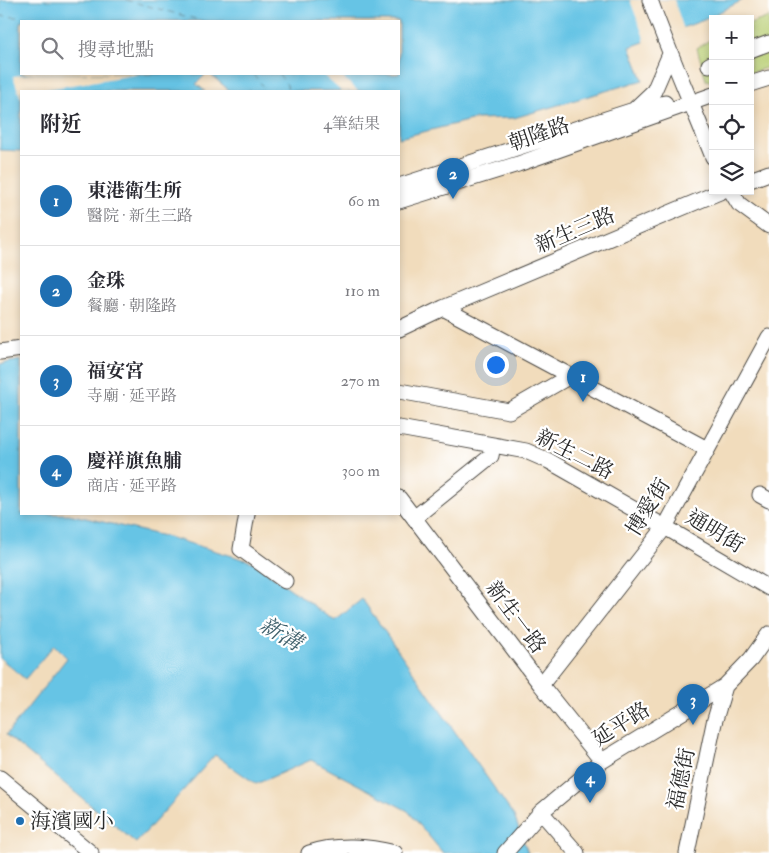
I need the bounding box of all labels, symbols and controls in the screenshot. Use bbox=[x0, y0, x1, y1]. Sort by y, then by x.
map controls bbox=[709, 15, 754, 195]
button: + bbox=[709, 15, 754, 60]
search box bbox=[20, 20, 400, 75]
icon: search bbox=[38, 34, 66, 62]
text: 搜尋地點 bbox=[78, 38, 154, 62]
button: − bbox=[709, 60, 754, 105]
button: locate bbox=[709, 105, 754, 150]
text: 附近 bbox=[40, 111, 82, 138]
street label: 朝隆路 bbox=[505, 111, 573, 157]
text: 4筆結果 bbox=[323, 114, 380, 134]
button: layers bbox=[709, 150, 754, 195]
pin: 2 bbox=[437, 158, 469, 199]
text: 東港衛生所 bbox=[87, 179, 182, 203]
text: 1 bbox=[53, 191, 59, 211]
text: 60 m bbox=[348, 191, 380, 211]
street label: 新生三路 bbox=[531, 202, 619, 259]
text: 醫院 · 新生三路 bbox=[87, 206, 193, 226]
text: 金珠 bbox=[87, 269, 125, 293]
text: 2 bbox=[52, 281, 60, 301]
text: 110 m bbox=[345, 281, 380, 301]
text: 餐廳 · 朝隆路 bbox=[87, 296, 177, 316]
your location bbox=[483, 352, 509, 378]
text: 福安宮 bbox=[87, 359, 144, 383]
pin: 1 bbox=[567, 361, 599, 402]
text: 3 bbox=[53, 371, 59, 391]
text: 270 m bbox=[341, 371, 380, 391]
text: 寺廟 · 延平路 bbox=[87, 386, 177, 406]
street label: 新生二路 bbox=[531, 423, 618, 486]
text: 慶祥旗魚脯 bbox=[87, 449, 182, 473]
text: 4 bbox=[52, 461, 60, 481]
text: 300 m bbox=[342, 461, 380, 481]
street label: 博愛街 bbox=[620, 473, 677, 541]
text: 商店 · 延平路 bbox=[87, 476, 177, 496]
street label: 通明街 bbox=[681, 504, 749, 559]
street label: 新生一路 bbox=[480, 576, 552, 659]
water label: 新溝 bbox=[254, 611, 309, 658]
pin: 3 bbox=[677, 684, 709, 725]
street label: 延平路 bbox=[587, 696, 655, 753]
street label: 福德街 bbox=[662, 745, 701, 813]
pin: 4 bbox=[574, 762, 606, 803]
place label: 海濱國小 bbox=[30, 808, 114, 835]
marker: 海濱國小 bbox=[14, 815, 26, 827]

